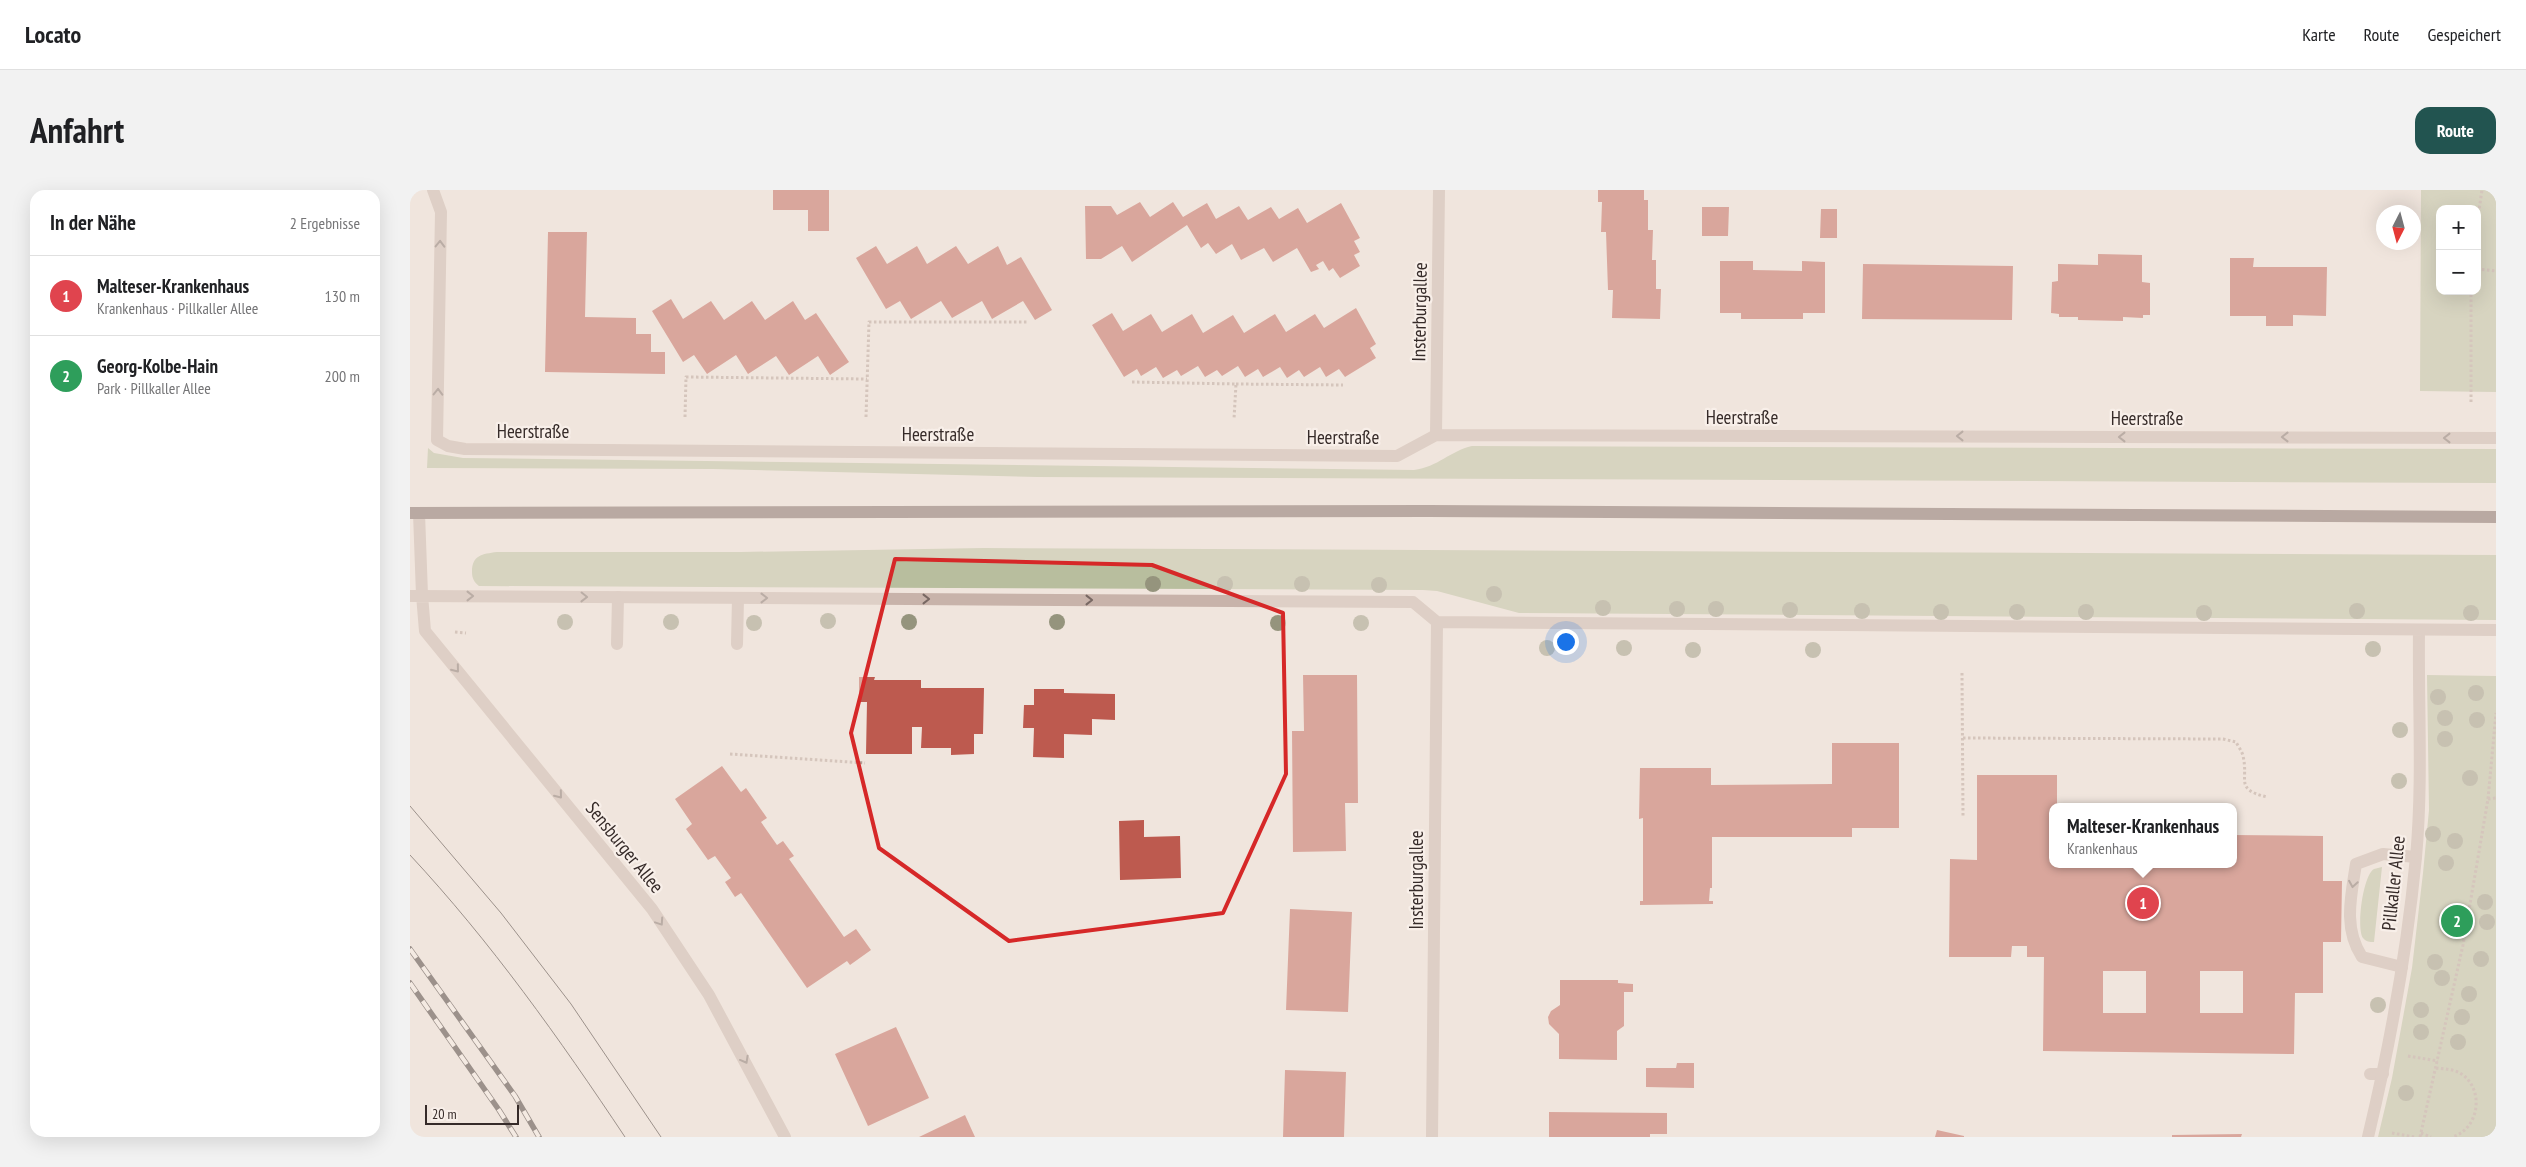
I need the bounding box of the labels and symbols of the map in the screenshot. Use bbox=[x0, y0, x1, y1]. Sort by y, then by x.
north arrow bbox=[2376, 205, 2421, 250]
one-way arrow bbox=[435, 240, 446, 248]
street label: Insterburgallee bbox=[1406, 262, 1432, 362]
one-way arrow bbox=[433, 387, 443, 395]
street label: Heerstraße bbox=[1706, 405, 1778, 429]
street label: Heerstraße bbox=[2111, 406, 2183, 430]
street label: Heerstraße bbox=[497, 419, 569, 443]
street label: Heerstraße bbox=[902, 422, 974, 446]
street label: Heerstraße bbox=[1307, 425, 1379, 449]
one-way arrow bbox=[1956, 431, 1964, 441]
one-way arrow bbox=[2118, 432, 2126, 442]
one-way arrow bbox=[2281, 432, 2288, 442]
one-way arrow bbox=[2443, 433, 2451, 443]
one-way arrow bbox=[467, 591, 475, 601]
one-way arrow bbox=[580, 592, 588, 602]
one-way arrow bbox=[760, 593, 768, 603]
one-way arrow bbox=[922, 594, 930, 604]
one-way arrow bbox=[1085, 595, 1093, 605]
your location bbox=[1553, 629, 1579, 655]
one-way arrow bbox=[451, 663, 459, 672]
one-way arrow bbox=[553, 789, 561, 798]
street label: Sensburger Allee bbox=[581, 796, 669, 898]
street label: Insterburgallee bbox=[1404, 830, 1428, 930]
street label: Pillkaller Allee bbox=[2376, 834, 2410, 932]
one-way arrow bbox=[2348, 879, 2358, 888]
pin: 1 bbox=[2127, 884, 2159, 922]
pin: 2 bbox=[2441, 902, 2473, 940]
one-way arrow bbox=[654, 916, 663, 925]
one-way arrow bbox=[739, 1055, 749, 1064]
scale bar bbox=[425, 1102, 519, 1125]

